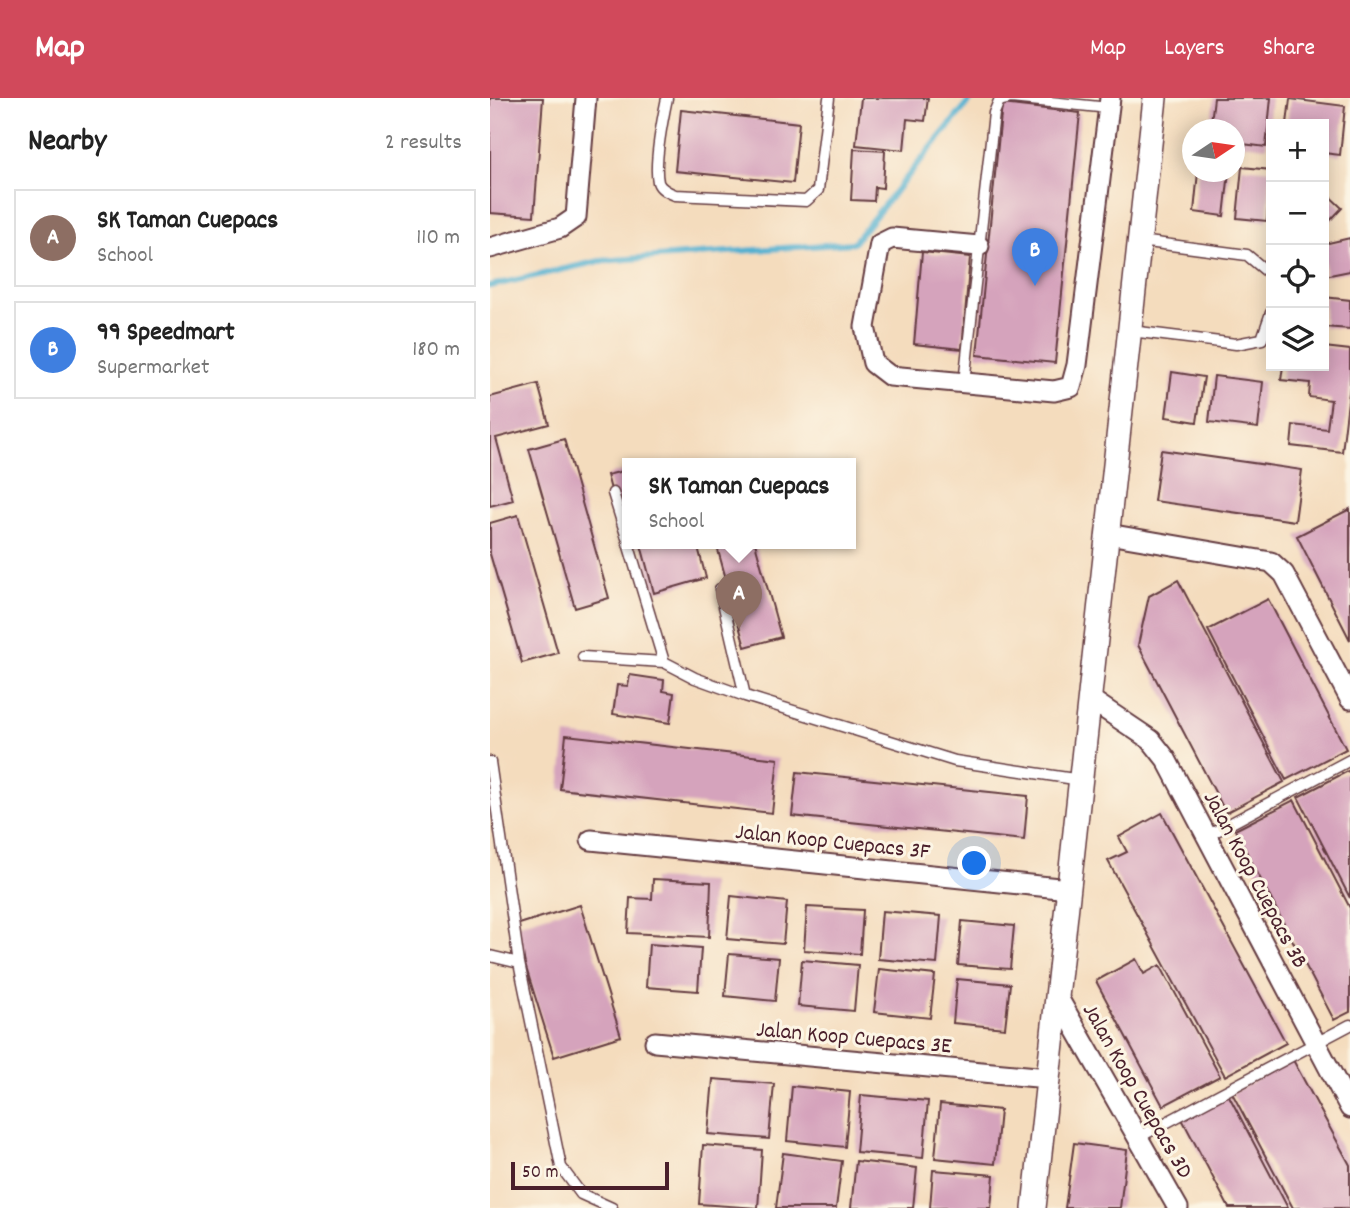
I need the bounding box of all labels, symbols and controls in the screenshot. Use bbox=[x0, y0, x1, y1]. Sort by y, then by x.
text: Map bbox=[35, 26, 85, 73]
text: Map bbox=[1090, 32, 1126, 66]
text: Layers bbox=[1164, 32, 1225, 66]
text: Share bbox=[1263, 32, 1315, 66]
north arrow bbox=[1182, 119, 1245, 182]
map controls bbox=[1266, 119, 1329, 371]
button: + bbox=[1266, 119, 1329, 182]
text: Nearby bbox=[28, 122, 106, 165]
text: 2 results bbox=[385, 127, 462, 160]
button: − bbox=[1266, 182, 1329, 245]
text: SK Taman Cuepacs bbox=[97, 203, 278, 240]
text: A bbox=[47, 222, 59, 255]
text: 110 m bbox=[416, 222, 460, 255]
pin: B bbox=[1012, 228, 1058, 286]
text: School bbox=[97, 240, 153, 273]
button: locate bbox=[1266, 245, 1329, 308]
button: layers bbox=[1266, 308, 1329, 371]
text: 99 Speedmart bbox=[97, 315, 235, 352]
text: B bbox=[48, 334, 58, 367]
text: 180 m bbox=[412, 334, 460, 367]
text: Supermarket bbox=[97, 352, 209, 385]
popup bbox=[622, 458, 856, 549]
text: SK Taman Cuepacs bbox=[648, 469, 830, 506]
text: School bbox=[648, 506, 704, 539]
pin: A bbox=[716, 571, 762, 629]
street label: Jalan Koop Cuepacs 3B bbox=[1193, 786, 1315, 975]
street label: Jalan Koop Cuepacs 3F bbox=[734, 817, 932, 870]
your location bbox=[957, 846, 991, 880]
street label: Jalan Koop Cuepacs 3D bbox=[1072, 998, 1200, 1186]
street label: Jalan Koop Cuepacs 3E bbox=[755, 1015, 953, 1065]
scale bar bbox=[511, 1159, 668, 1191]
text: 50 m bbox=[522, 1160, 559, 1187]

